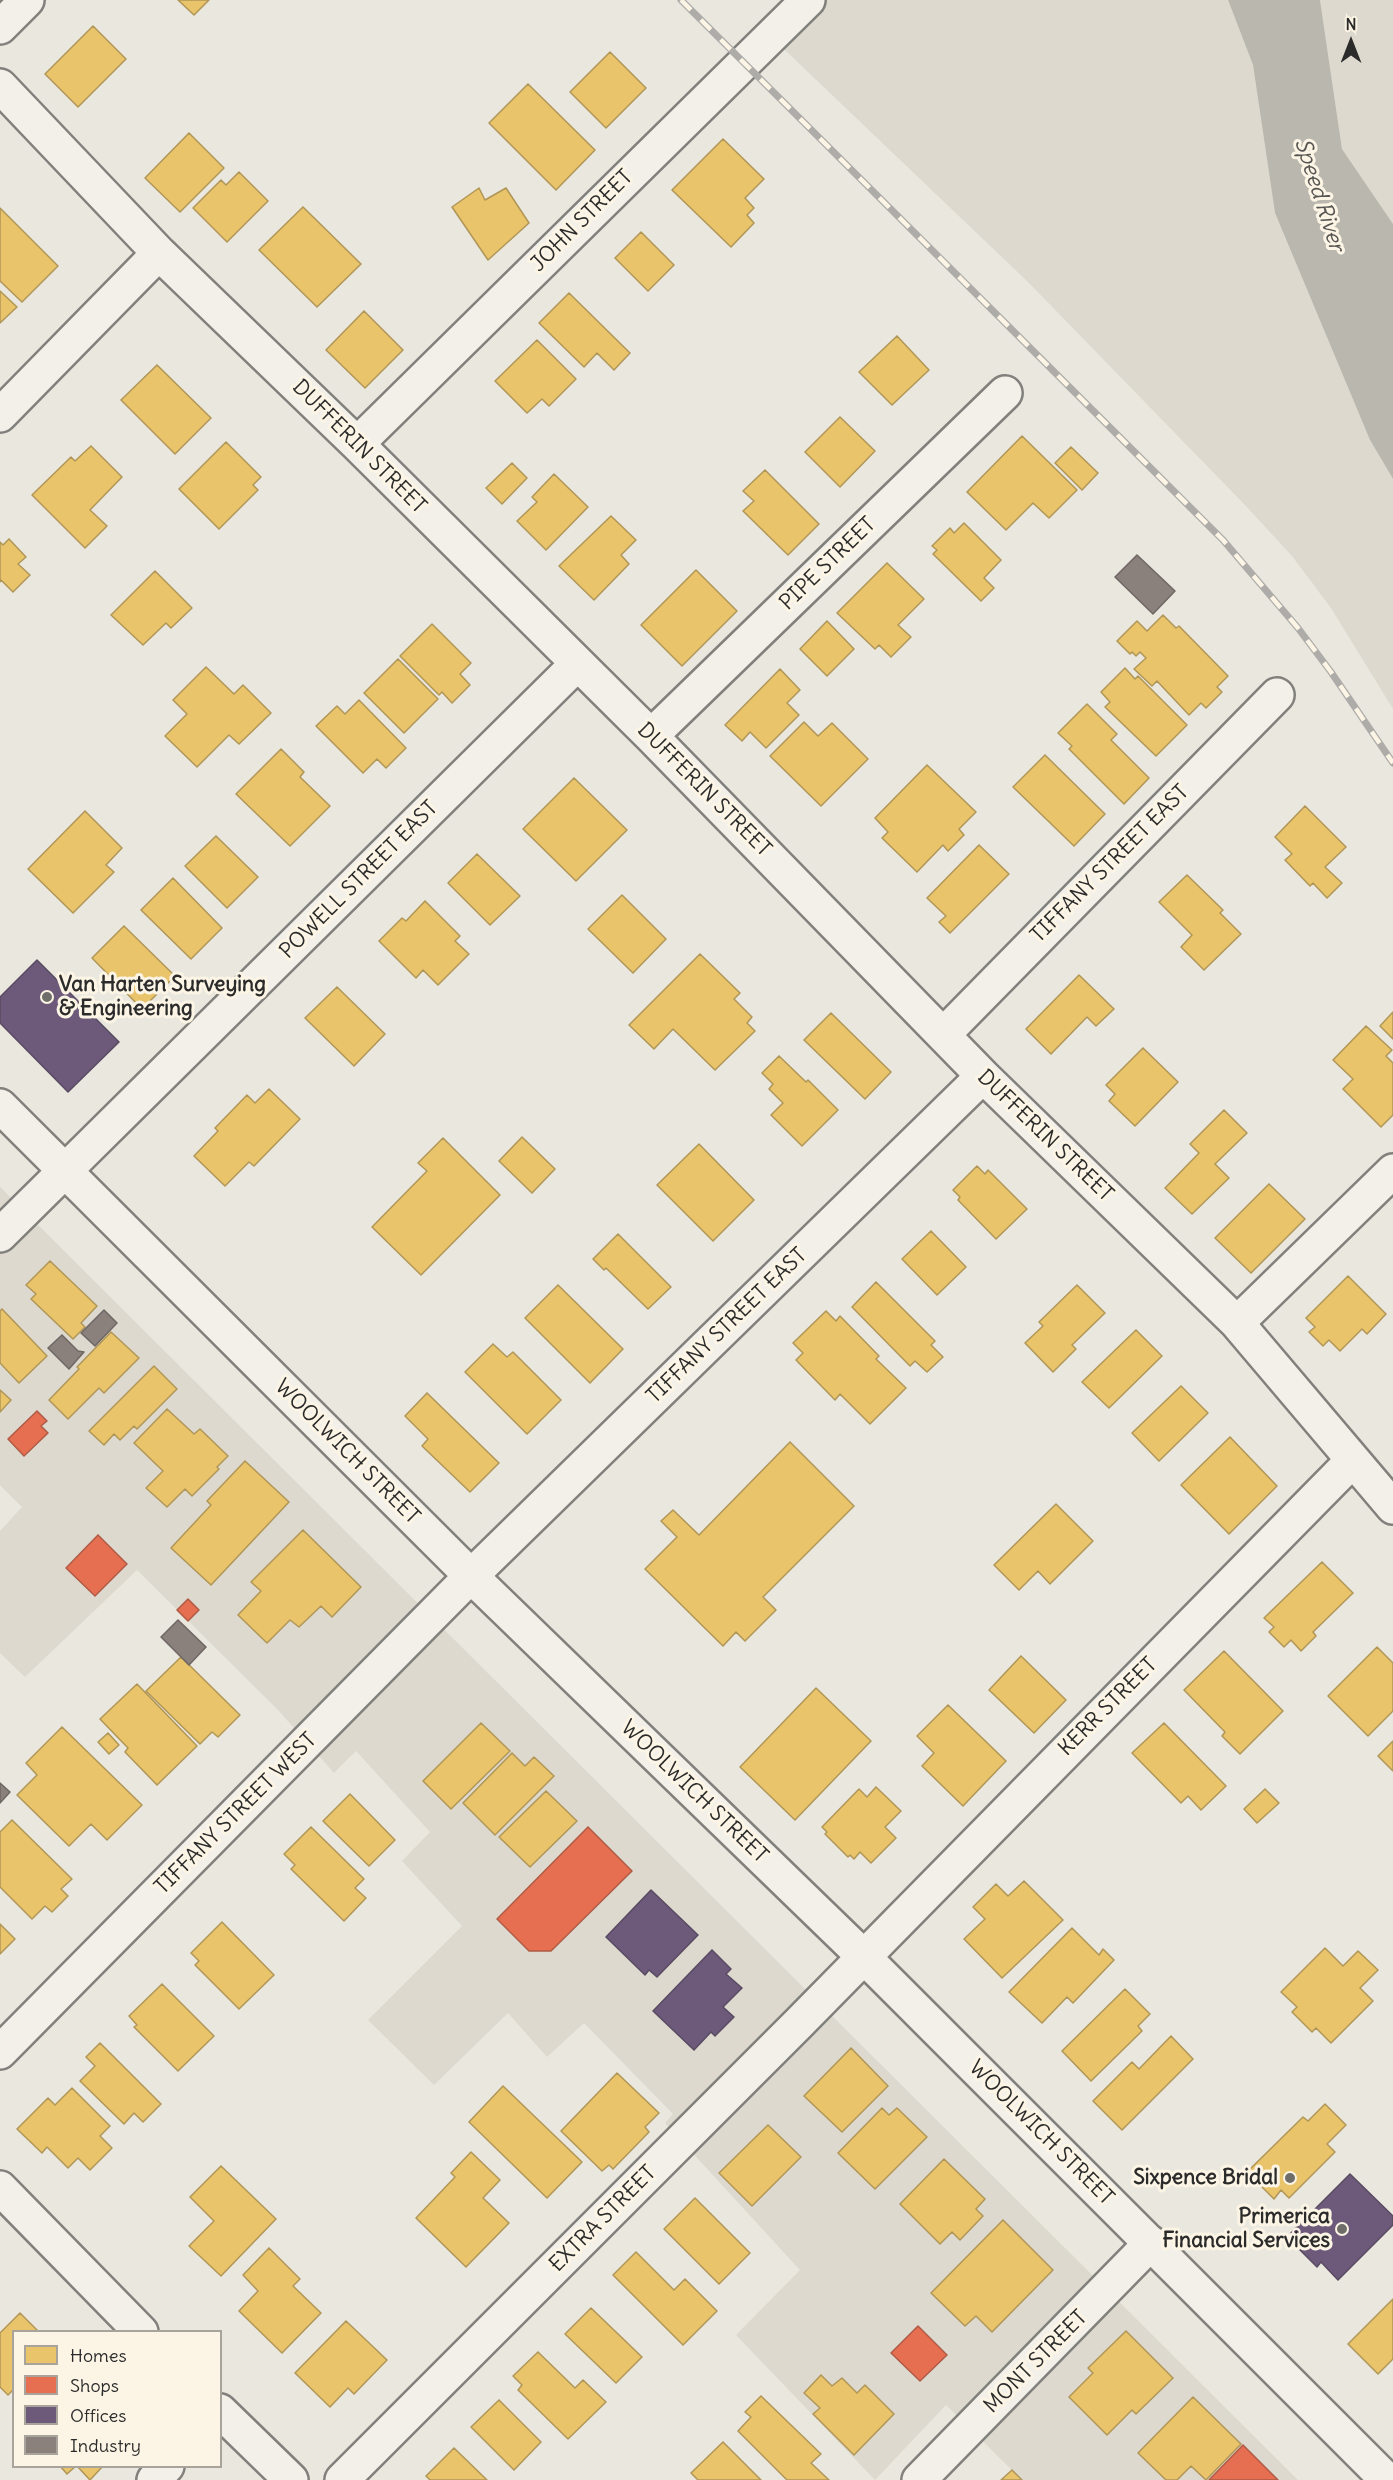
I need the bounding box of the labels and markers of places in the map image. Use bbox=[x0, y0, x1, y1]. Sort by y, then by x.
place label: Van Harten Surveying & Engineering bbox=[59, 972, 266, 1022]
marker: Van Harten Surveying & Engineering bbox=[40, 990, 54, 1004]
place label: Sixpence Bridal bbox=[1133, 2165, 1278, 2191]
marker: Sixpence Bridal bbox=[1283, 2171, 1297, 2185]
place label: Primerica Financial Services bbox=[1162, 2204, 1330, 2254]
marker: Primerica Financial Services bbox=[1335, 2222, 1349, 2236]

